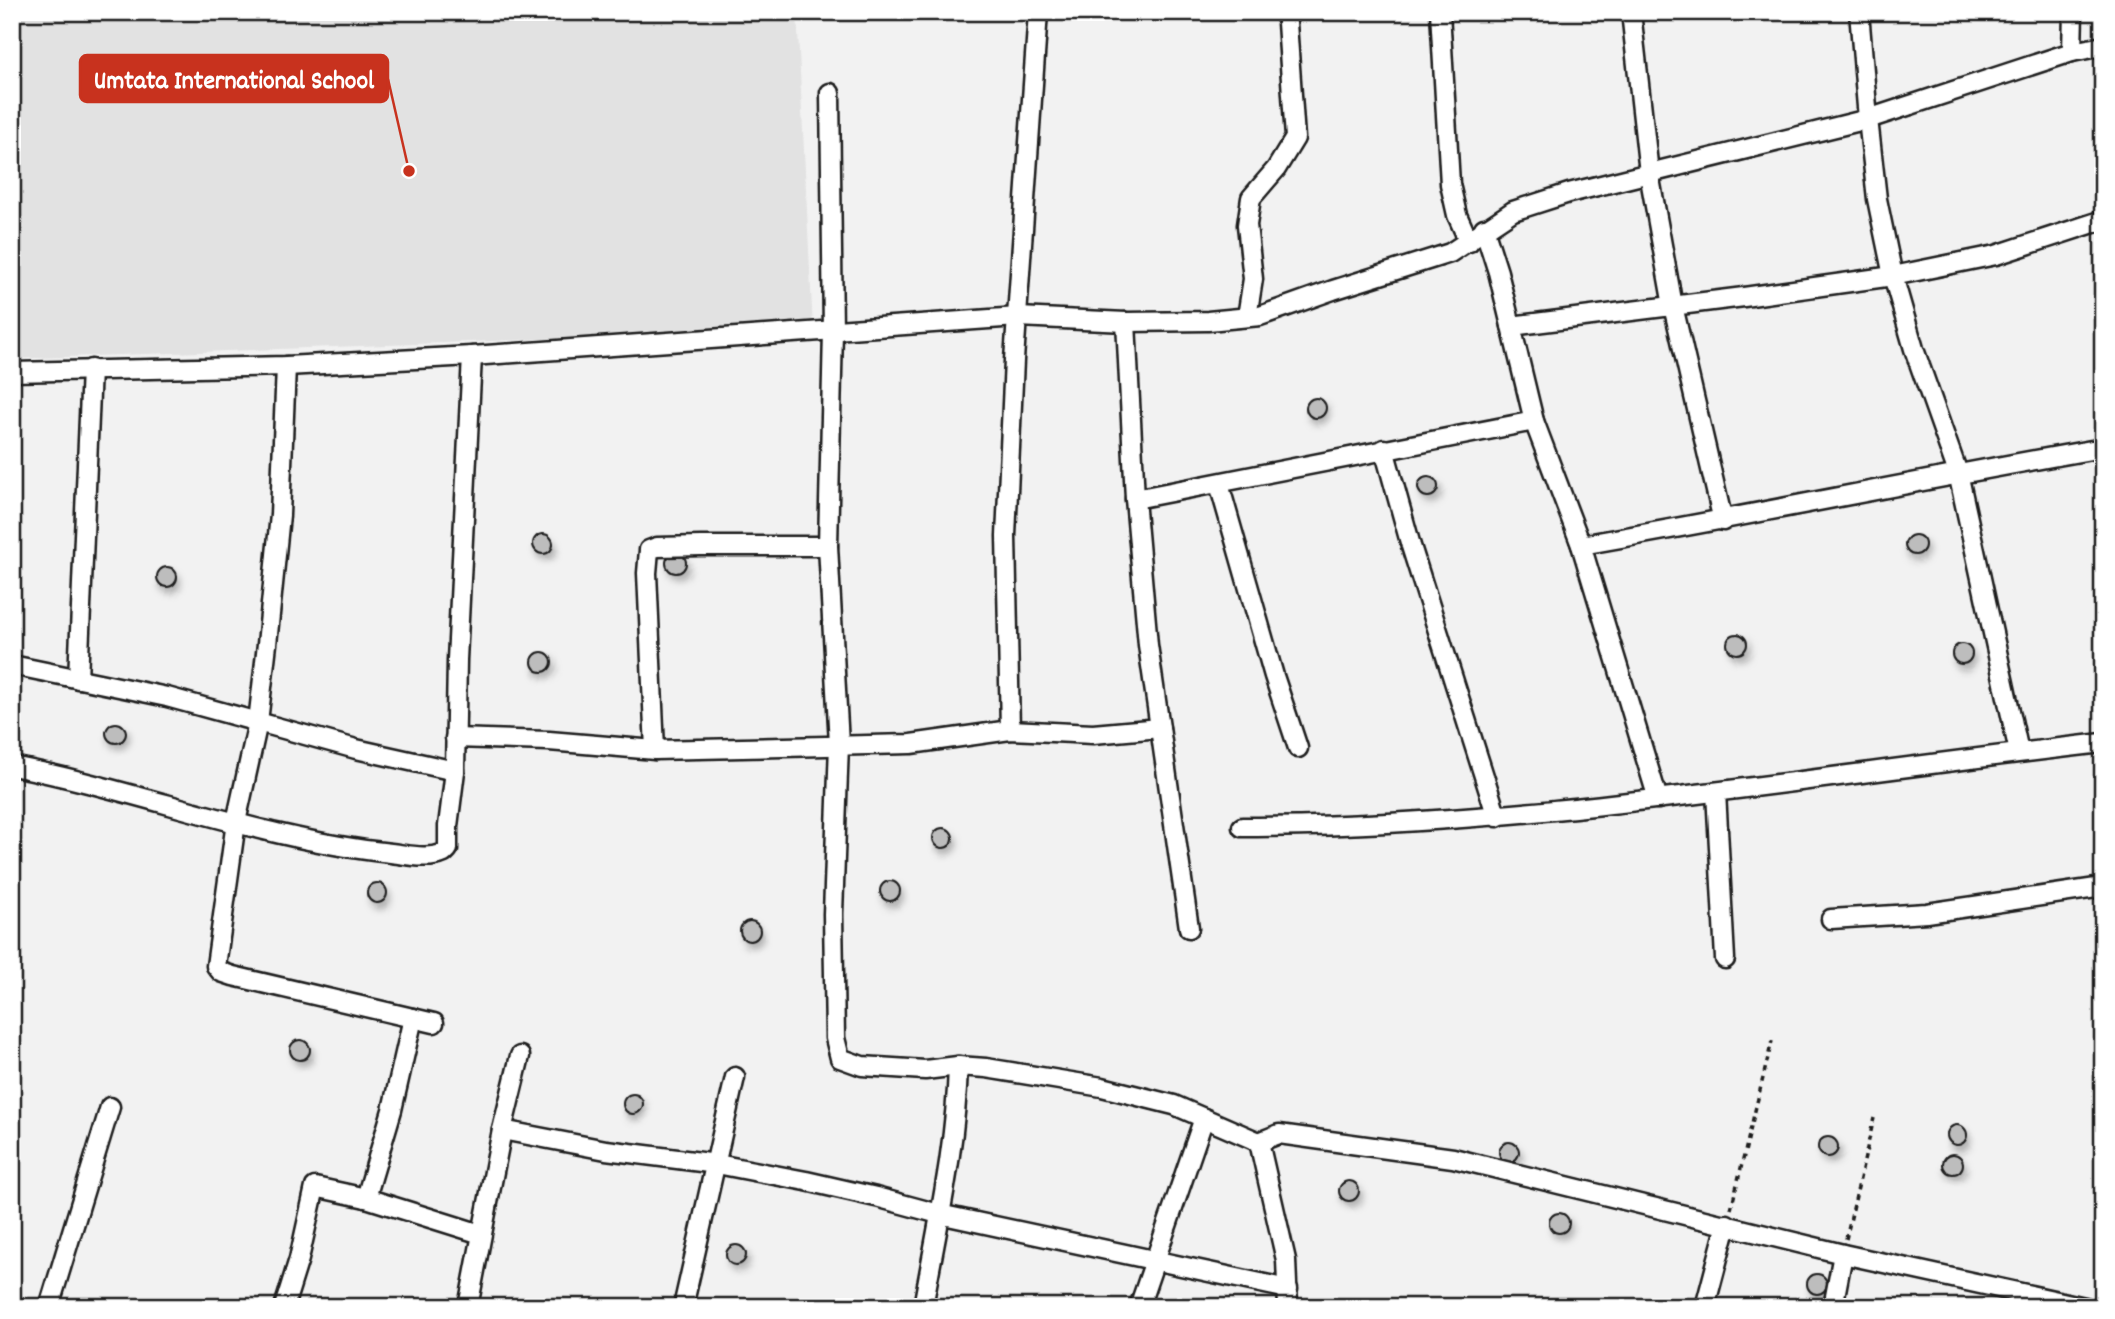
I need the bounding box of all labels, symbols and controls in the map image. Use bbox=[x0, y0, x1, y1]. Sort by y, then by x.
callout: Umtata International School bbox=[80, 55, 388, 102]
text: Umtata International School bbox=[94, 64, 375, 101]

